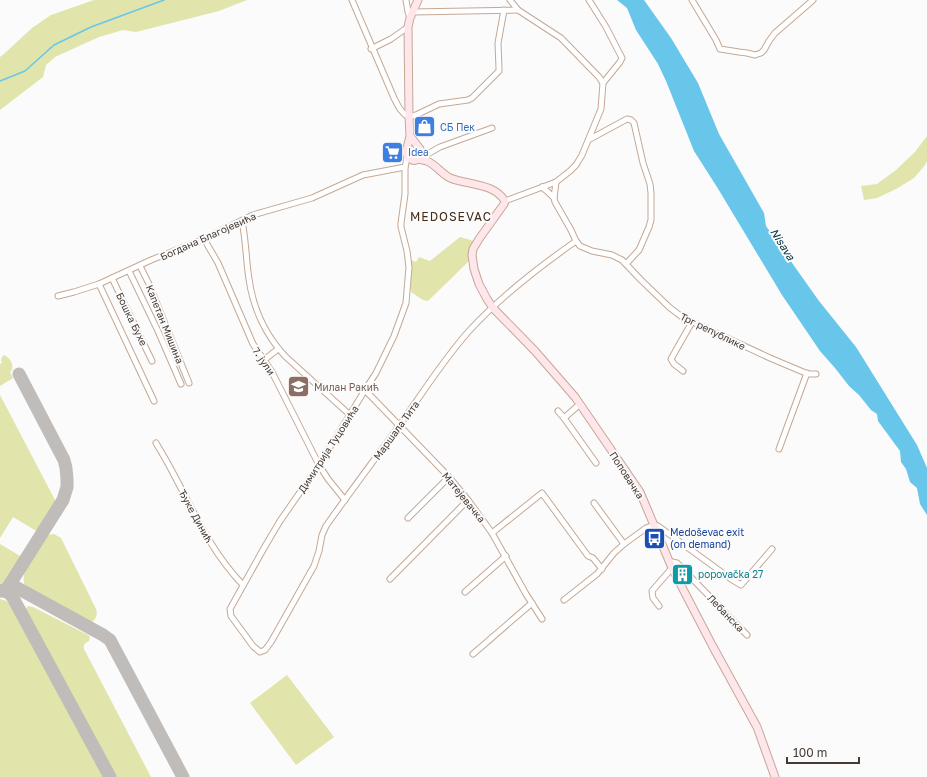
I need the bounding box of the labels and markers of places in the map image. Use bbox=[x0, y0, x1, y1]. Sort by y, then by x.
shop icon: СБ Пек bbox=[411, 114, 437, 140]
place label: СБ Пек bbox=[440, 121, 475, 133]
supermarket icon: Idea bbox=[380, 139, 406, 165]
place label: Idea bbox=[408, 146, 429, 158]
school or university icon: Милан Ракић bbox=[285, 374, 311, 400]
place label: Милан Ракић bbox=[314, 381, 379, 393]
bus stop icon: Medoševac exit (on demand) bbox=[641, 525, 667, 551]
place label: Medoševac exit (on demand) bbox=[670, 526, 744, 550]
building icon: popovačka 27 bbox=[669, 561, 695, 587]
place label: popovačka 27 bbox=[698, 568, 763, 580]

